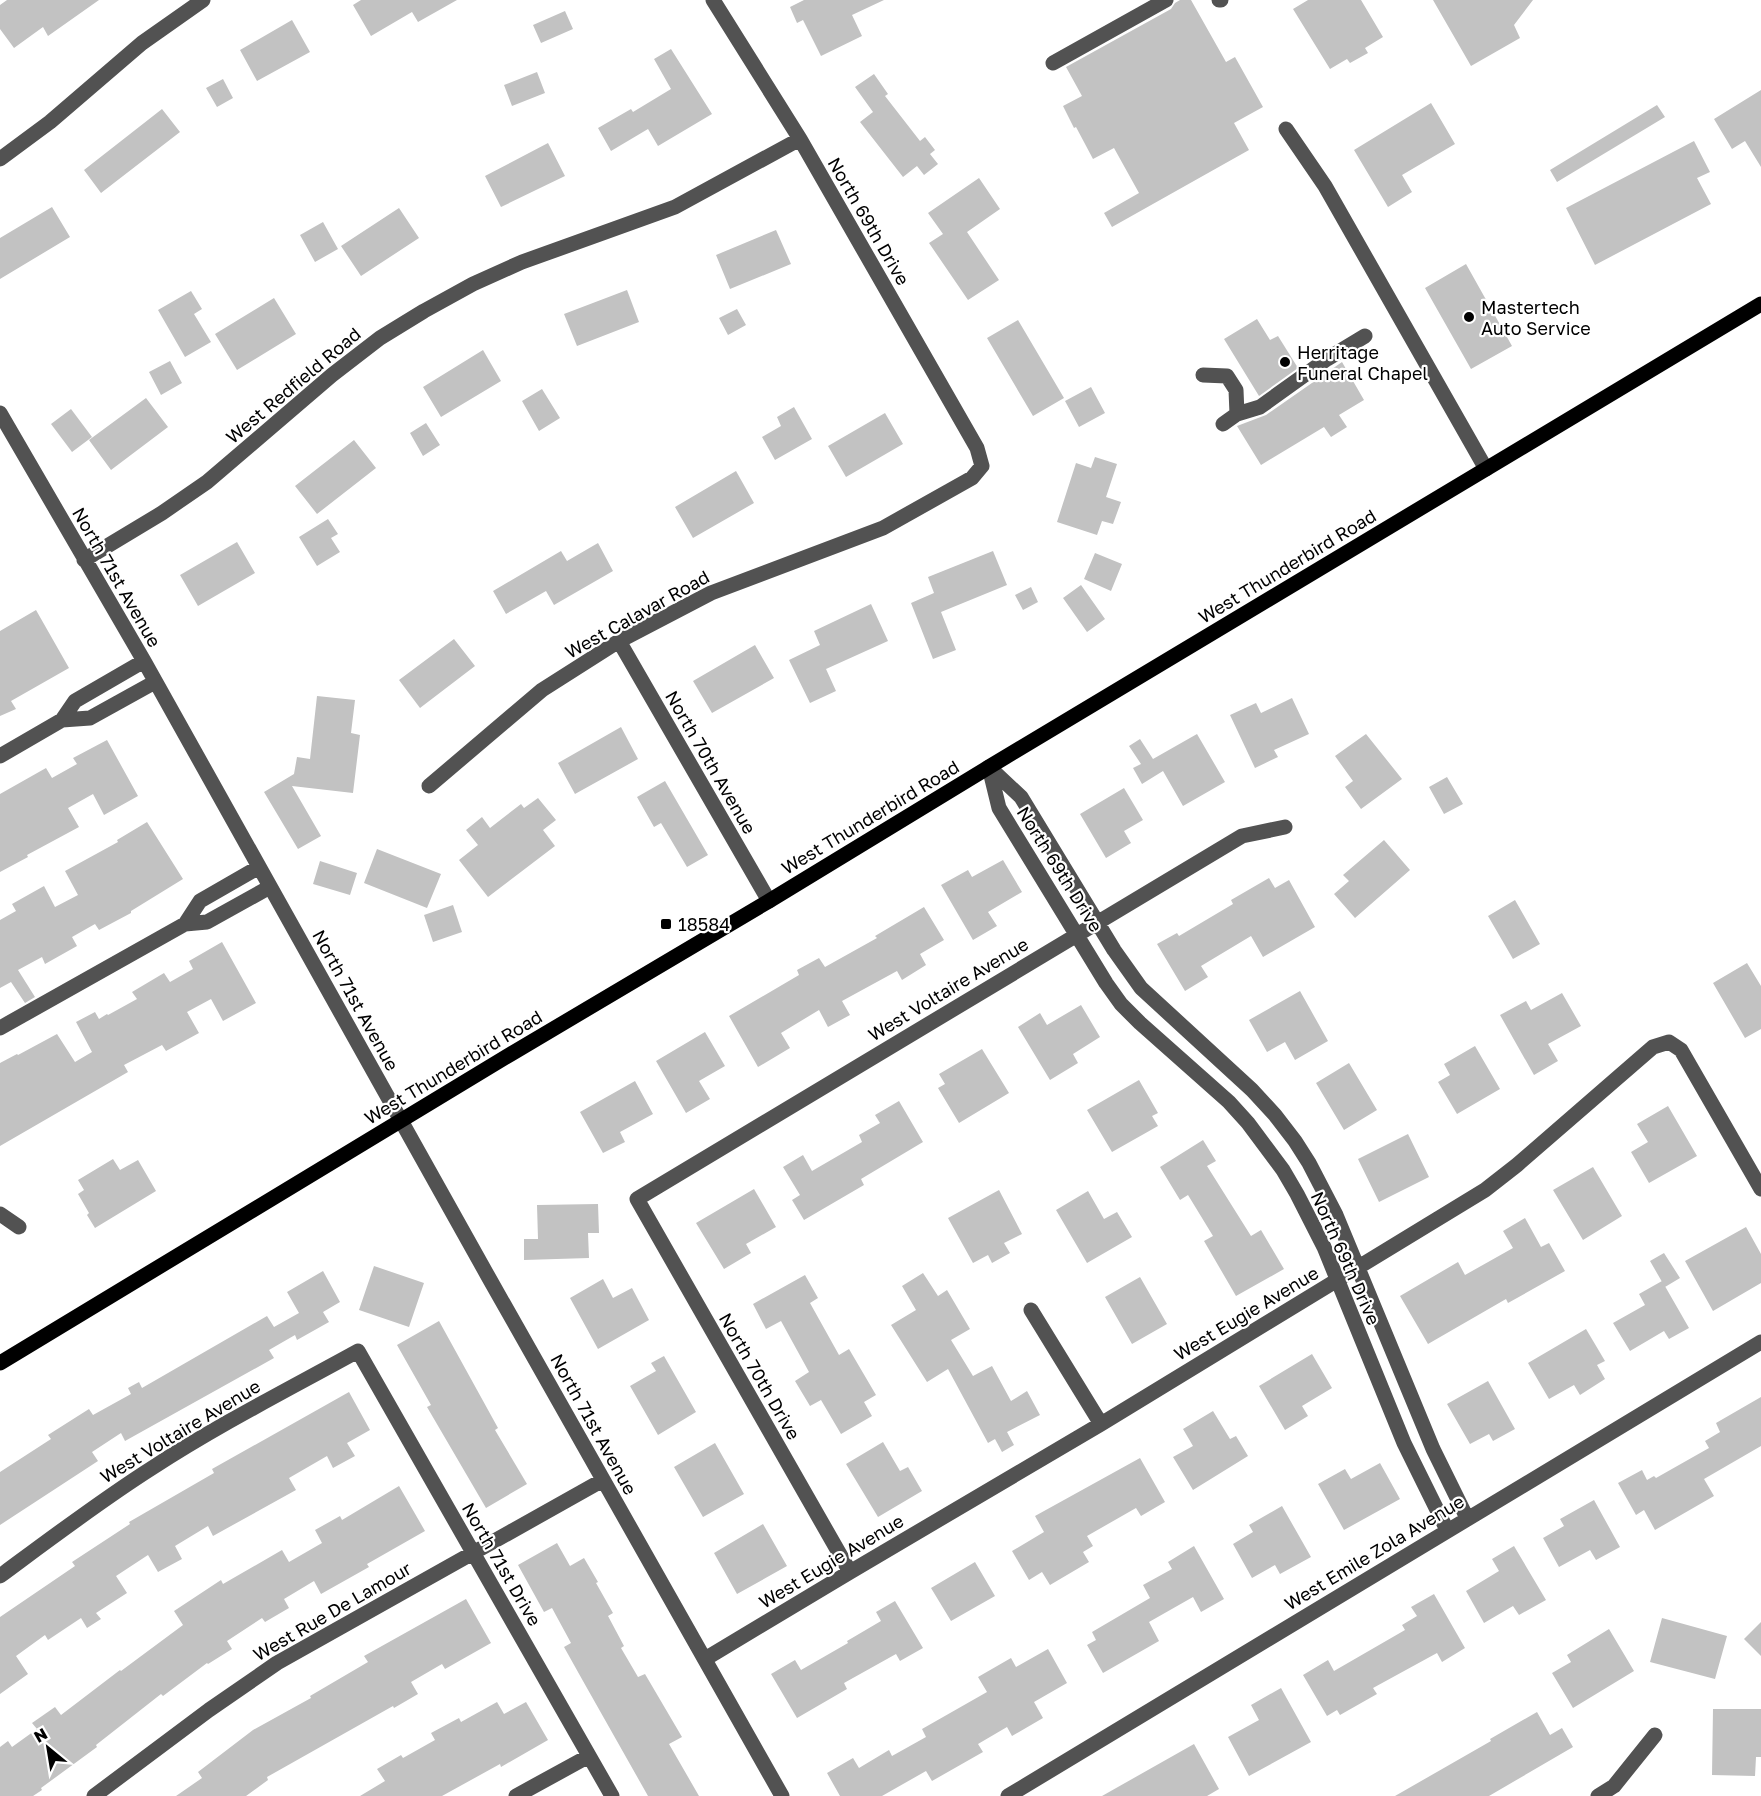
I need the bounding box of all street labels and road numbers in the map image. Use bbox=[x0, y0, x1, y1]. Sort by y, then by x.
street label: North 69th Drive bbox=[824, 153, 914, 289]
street label: West Redfield Road bbox=[221, 322, 365, 448]
street label: North 71st Avenue bbox=[68, 503, 166, 651]
street label: West Thunderbird Road bbox=[1194, 504, 1380, 628]
street label: West Calavar Road bbox=[561, 565, 713, 663]
street label: North 70th Avenue bbox=[661, 687, 761, 837]
street label: West Thunderbird Road bbox=[777, 755, 963, 879]
street label: North 69th Drive bbox=[1013, 802, 1107, 936]
street label: North 71st Avenue bbox=[308, 926, 404, 1074]
street label: West Voltaire Avenue bbox=[864, 932, 1032, 1046]
street label: West Thunderbird Road bbox=[360, 1005, 546, 1129]
street label: North 69th Drive bbox=[1307, 1188, 1385, 1328]
street label: West Eugie Avenue bbox=[1170, 1261, 1322, 1365]
street label: North 70th Drive bbox=[715, 1309, 805, 1443]
street label: North 71st Avenue bbox=[546, 1350, 642, 1498]
street label: West Voltaire Avenue bbox=[96, 1374, 264, 1488]
street label: West Emile Zola Avenue bbox=[1280, 1490, 1468, 1614]
street label: North 71st Drive bbox=[458, 1498, 546, 1630]
street label: West Eugie Avenue bbox=[755, 1509, 907, 1613]
street label: West Rue De Lamour bbox=[249, 1557, 415, 1665]

